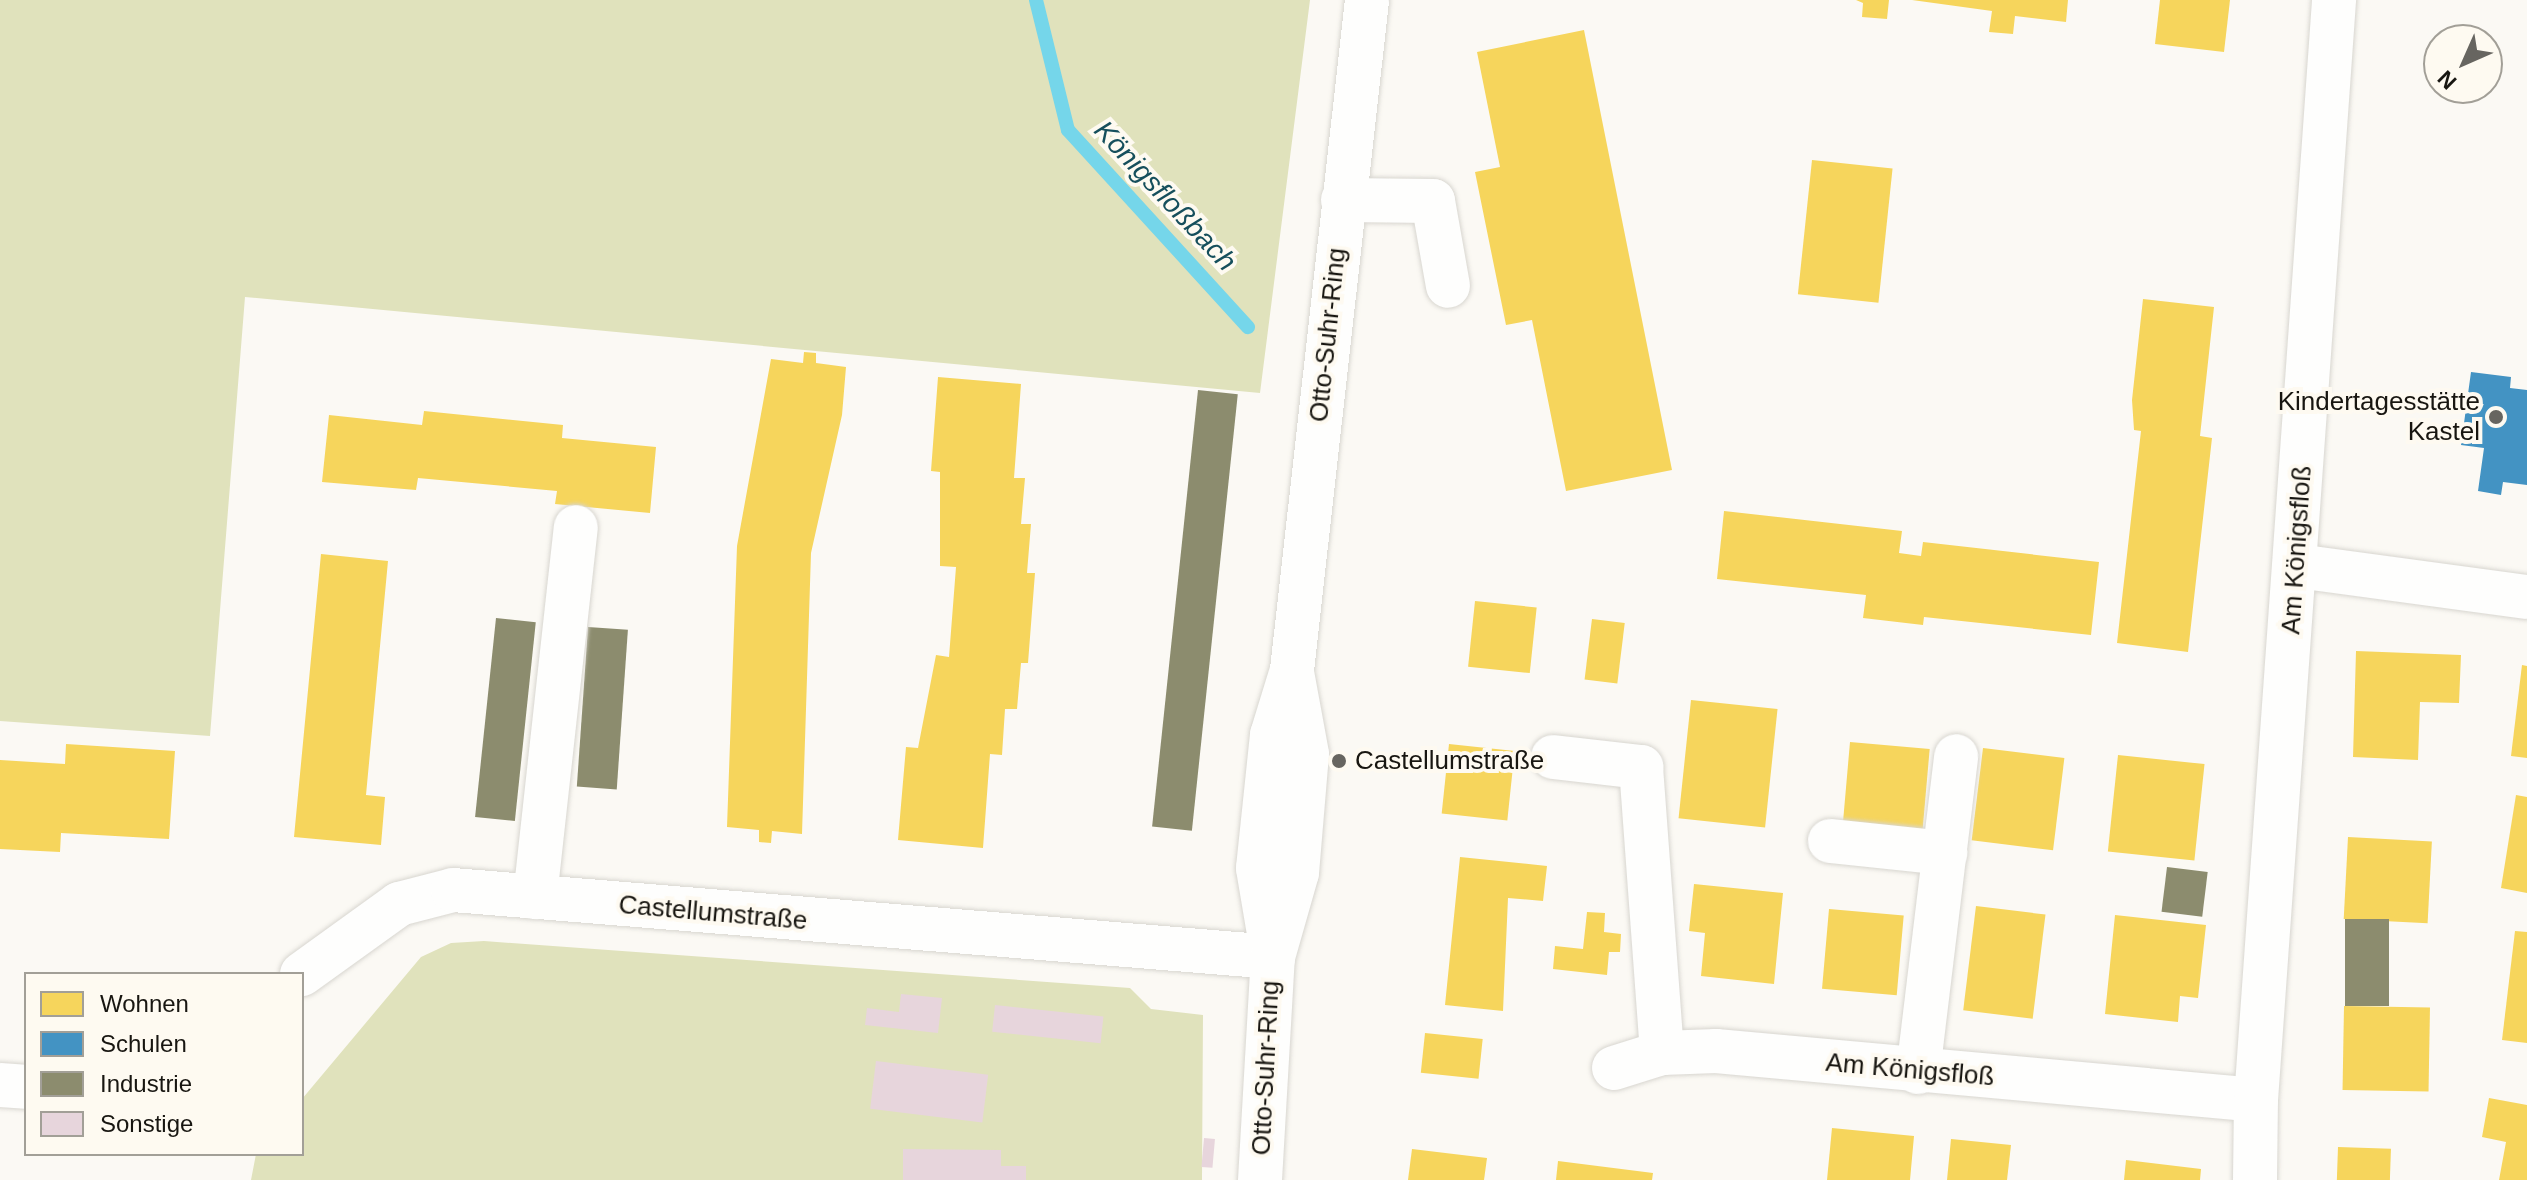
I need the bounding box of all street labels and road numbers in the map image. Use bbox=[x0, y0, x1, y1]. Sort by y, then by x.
street label: Otto-Suhr-Ring bbox=[1303, 246, 1353, 424]
street label: Am Königsfloß bbox=[2276, 465, 2318, 635]
street label: Castellumstraße bbox=[617, 889, 809, 937]
street label: Otto-Suhr-Ring bbox=[1246, 980, 1286, 1156]
street label: Am Königsfloß bbox=[1824, 1047, 1996, 1093]

